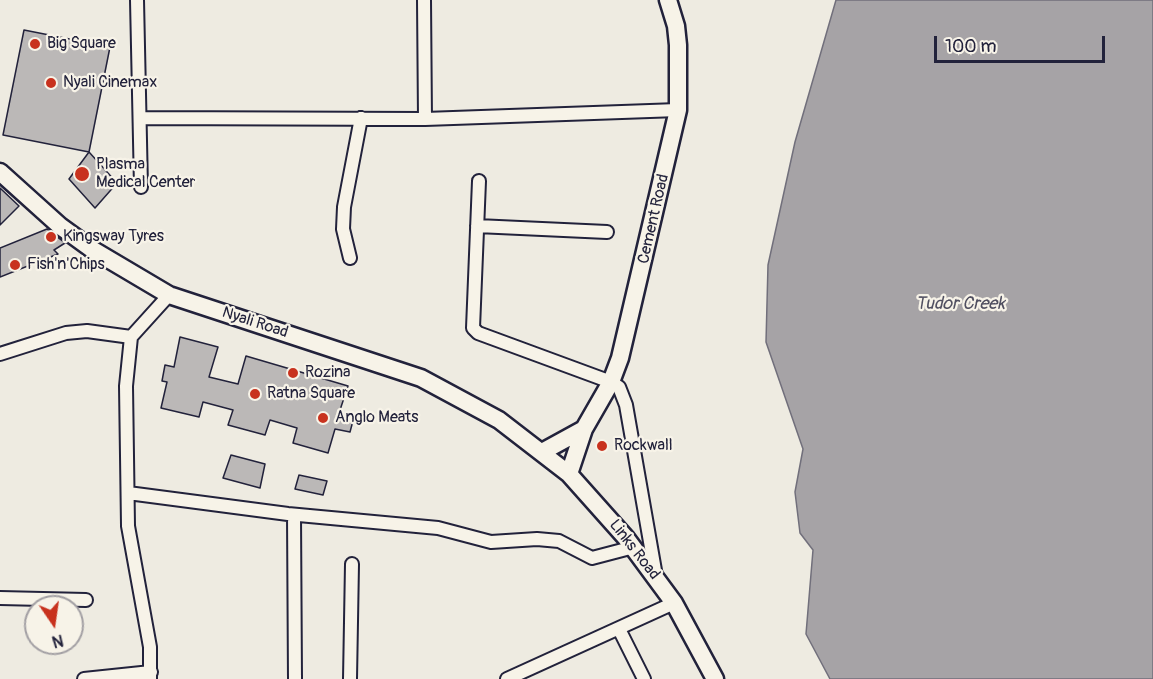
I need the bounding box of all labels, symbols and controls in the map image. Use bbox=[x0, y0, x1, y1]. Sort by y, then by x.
scale bar bbox=[937, 24, 1108, 62]
place label: Big Square bbox=[47, 34, 116, 54]
text: 100 m bbox=[945, 35, 997, 58]
marker: Big Square bbox=[28, 37, 42, 51]
place label: Nyali Cinemax bbox=[63, 73, 157, 93]
marker: Nyali Cinemax bbox=[44, 76, 58, 90]
place label: Plasma Medical Center bbox=[96, 155, 195, 193]
marker: Plasma Medical Center bbox=[73, 165, 91, 183]
street label: Cement Road bbox=[634, 172, 674, 266]
place label: Kingsway Tyres bbox=[63, 227, 164, 247]
marker: Kingsway Tyres bbox=[44, 230, 58, 244]
place label: Fish'n'Chips bbox=[27, 255, 105, 275]
marker: Fish'n'Chips bbox=[8, 258, 22, 272]
water label: Tudor Creek bbox=[915, 293, 1005, 315]
street label: Nyali Road bbox=[220, 303, 290, 343]
place label: Rozina bbox=[305, 363, 350, 383]
marker: Rozina bbox=[286, 366, 300, 380]
place label: Ratna Square bbox=[267, 384, 355, 404]
marker: Ratna Square bbox=[248, 387, 262, 401]
place label: Anglo Meats bbox=[335, 408, 418, 428]
marker: Anglo Meats bbox=[316, 411, 330, 425]
place label: Rockwall bbox=[614, 436, 673, 456]
marker: Rockwall bbox=[595, 439, 609, 453]
street label: Links Road bbox=[605, 516, 663, 584]
north arrow bbox=[24, 595, 84, 655]
text: N bbox=[50, 630, 65, 652]

